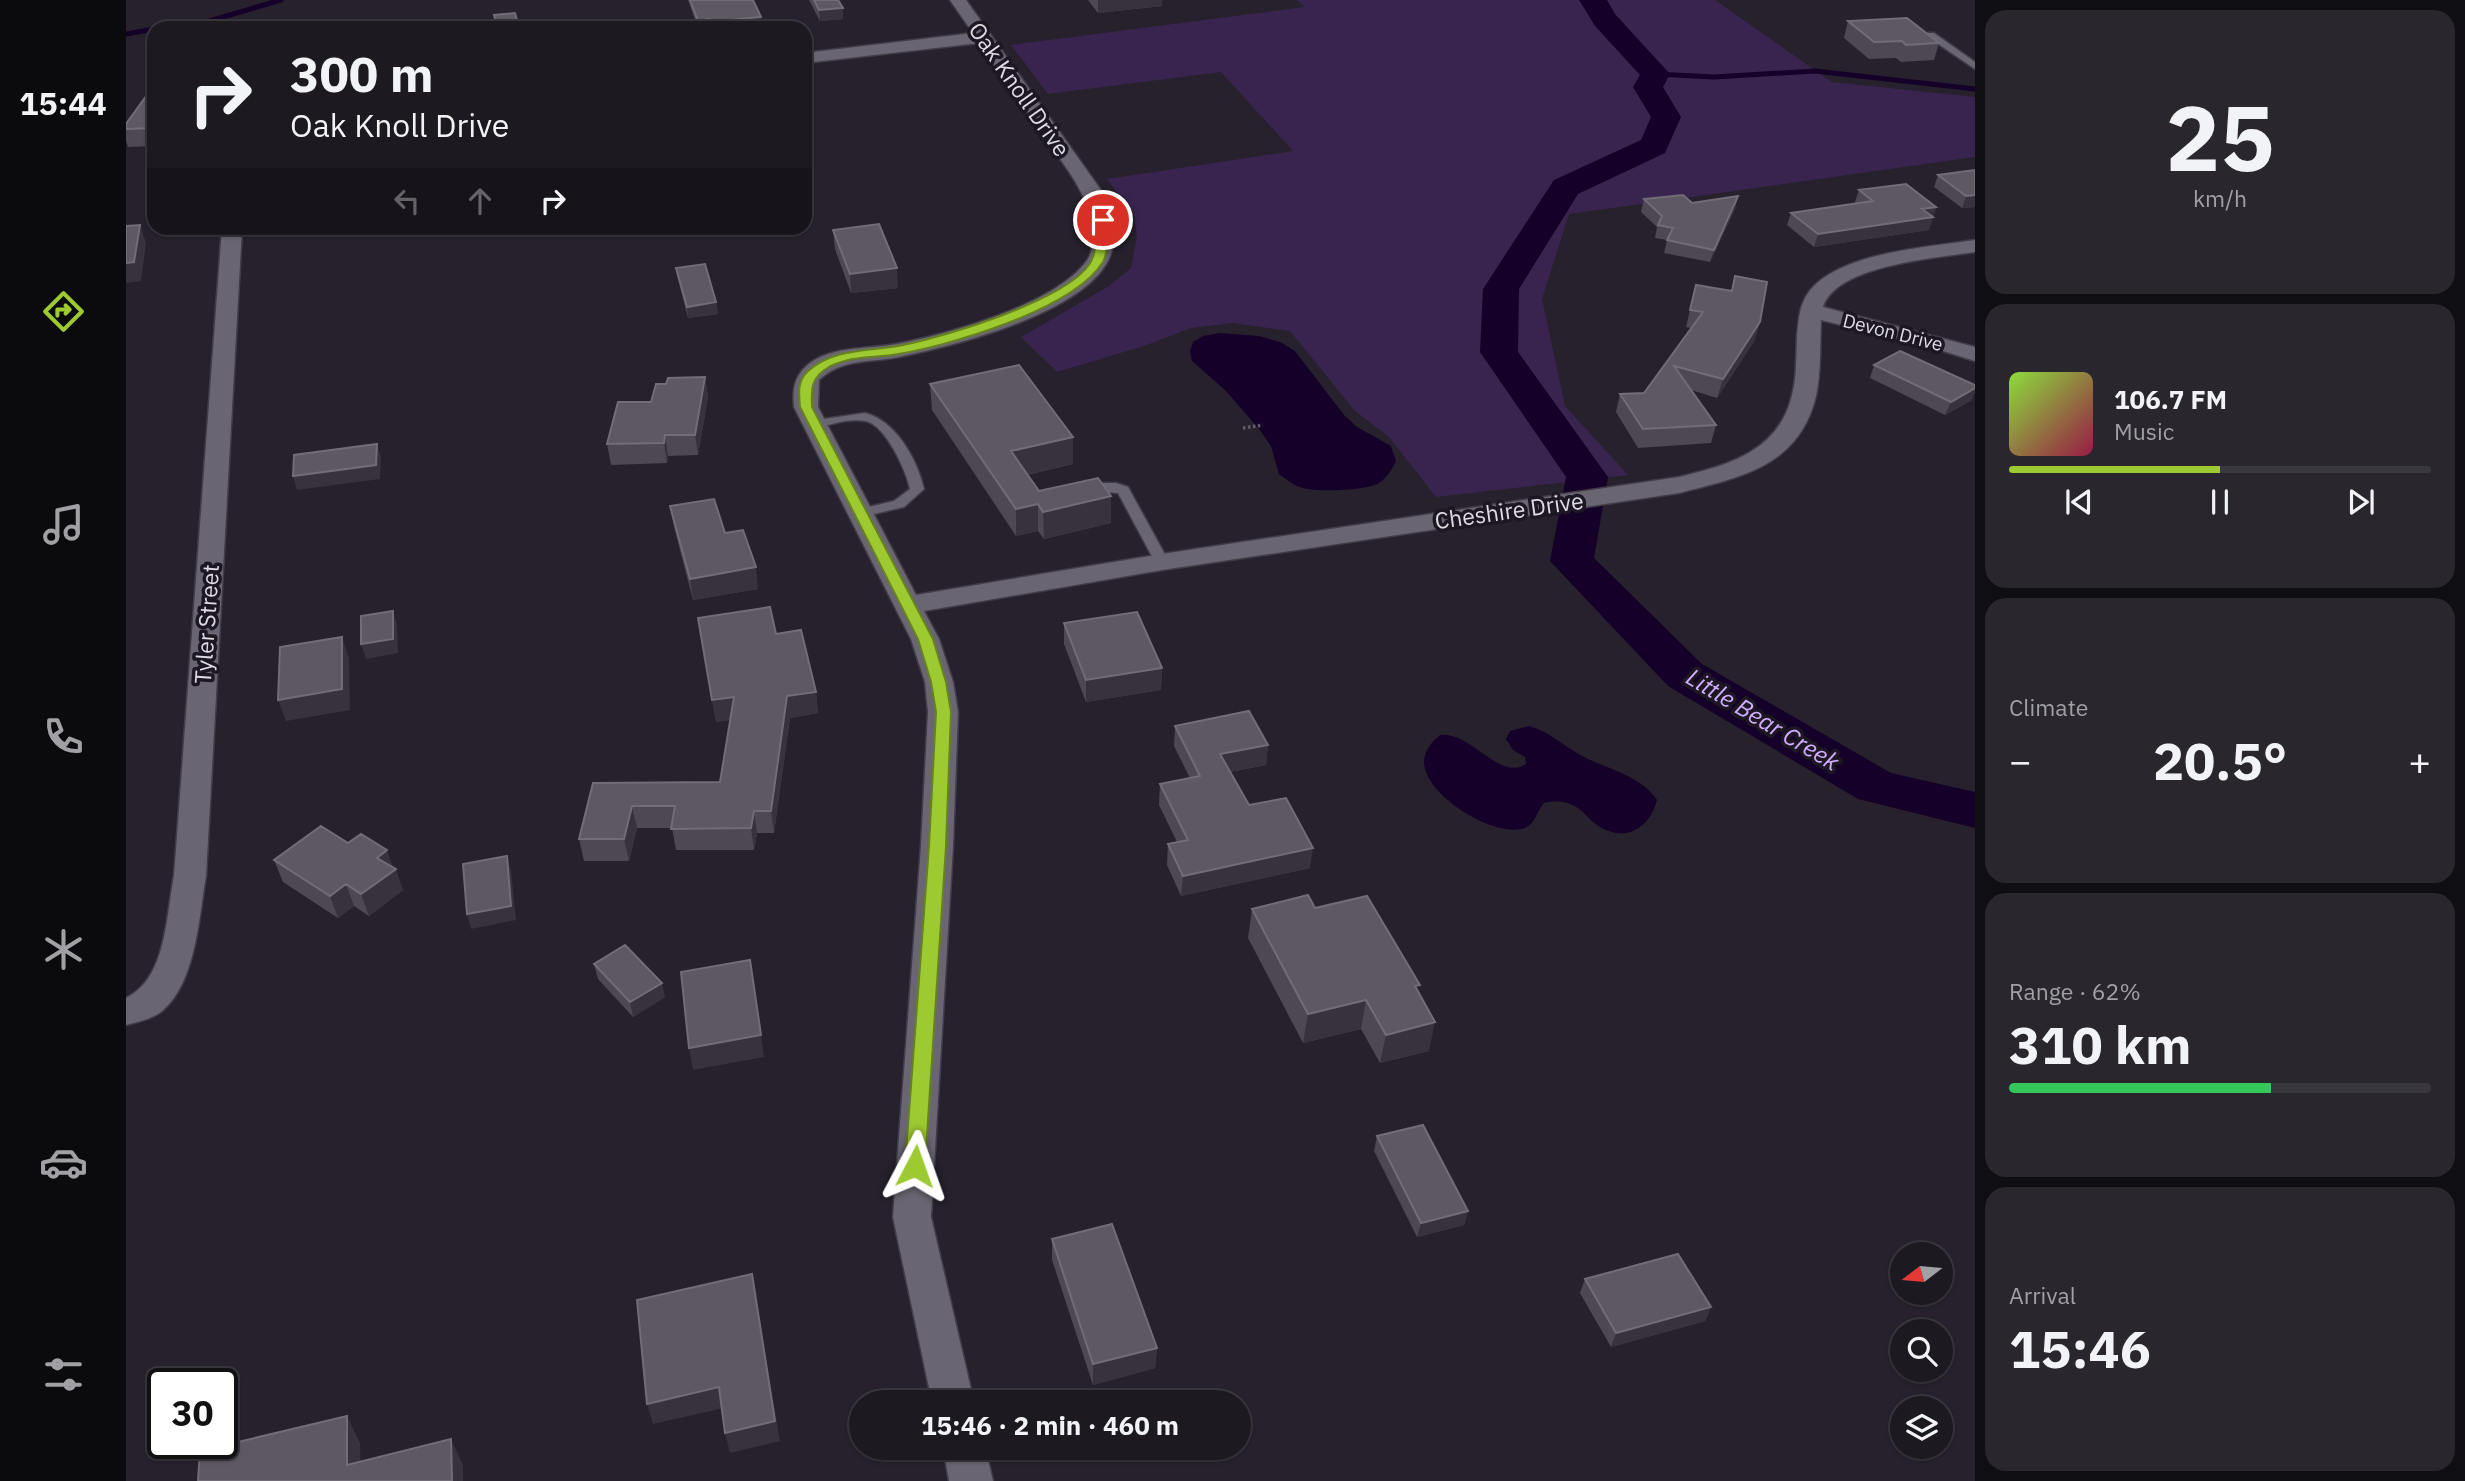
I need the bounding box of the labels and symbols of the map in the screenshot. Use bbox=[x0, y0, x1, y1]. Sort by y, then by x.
street label: Oak Knoll Drive bbox=[963, 16, 1077, 162]
pin bbox=[1073, 190, 1133, 250]
street label: Devon Drive bbox=[1840, 308, 1946, 356]
street label: Cheshire Drive bbox=[1433, 485, 1585, 535]
street label: Tyler Street bbox=[187, 563, 225, 685]
water label: Little Bear Creek bbox=[1681, 661, 1846, 778]
position arrow bbox=[878, 1129, 952, 1203]
north arrow bbox=[1890, 1242, 1953, 1306]
speed limit sign: 30 bbox=[147, 1368, 238, 1459]

